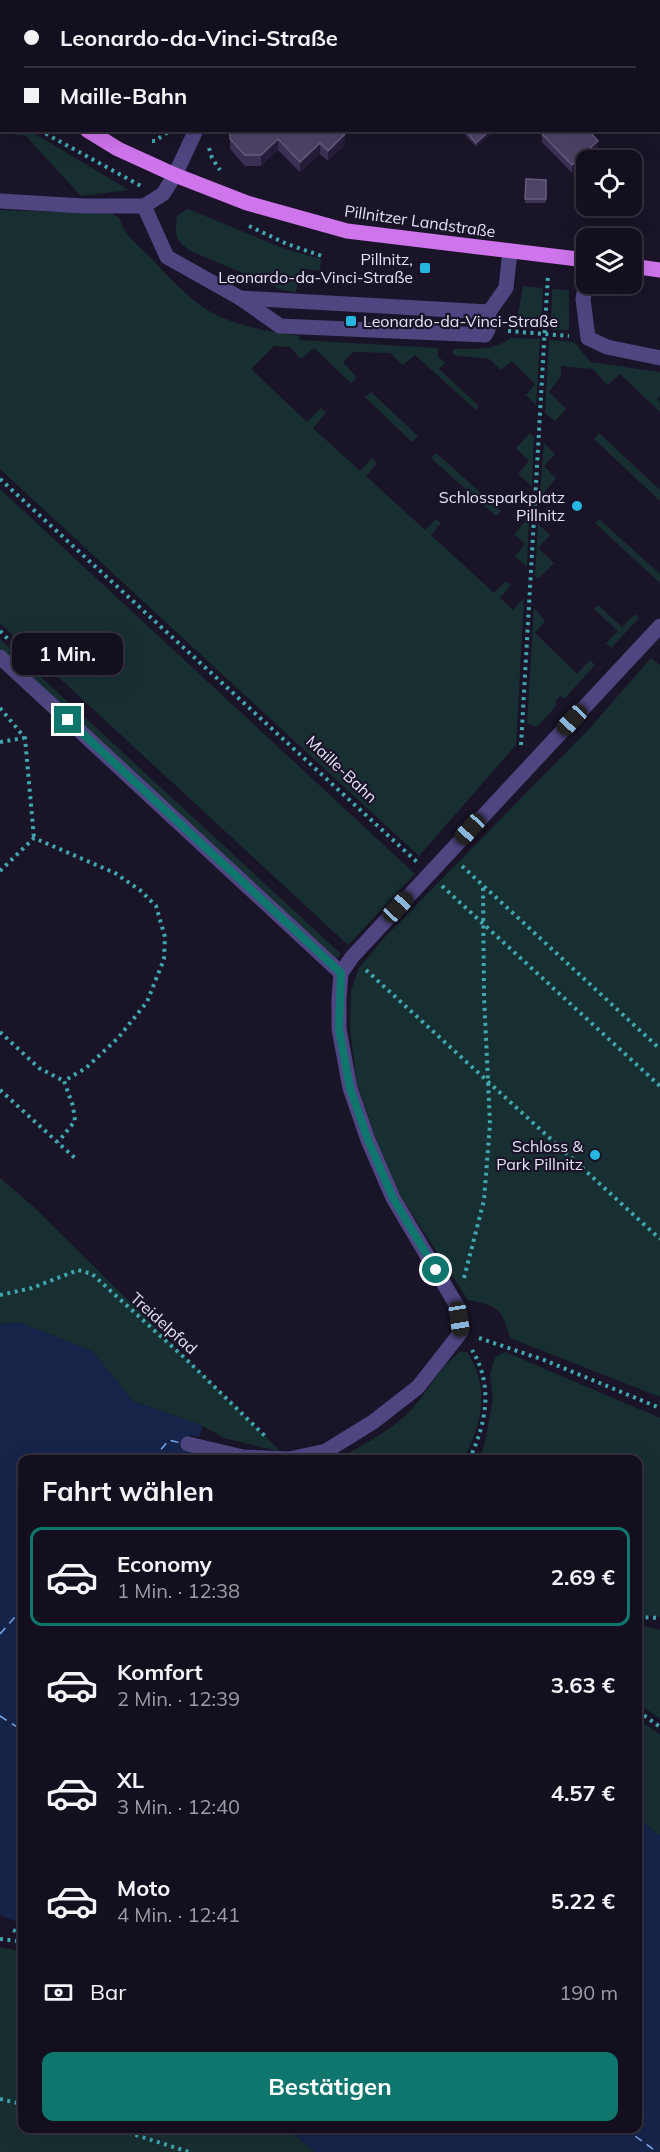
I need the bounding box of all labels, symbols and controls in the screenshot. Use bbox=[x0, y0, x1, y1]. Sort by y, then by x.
text: Leonardo-da-Vinci-Straße bbox=[60, 24, 338, 52]
text: Maille-Bahn bbox=[60, 82, 187, 110]
map controls bbox=[576, 150, 642, 294]
button: locate bbox=[576, 150, 642, 216]
street label: Pillnitzer Landstraße bbox=[343, 200, 497, 242]
button: layers bbox=[576, 228, 642, 294]
place label: Pillnitz, Leonardo-da-Vinci-Straße bbox=[218, 249, 413, 287]
marker: Pillnitz, Leonardo-da-Vinci-Straße bbox=[418, 261, 432, 275]
place label: Leonardo-da-Vinci-Straße bbox=[363, 311, 558, 331]
marker: Leonardo-da-Vinci-Straße bbox=[344, 314, 358, 328]
place label: Schlossparkplatz Pillnitz bbox=[439, 487, 565, 525]
marker: Schlossparkplatz Pillnitz bbox=[570, 499, 584, 513]
callout: 1 Min. bbox=[13, 633, 124, 675]
text: 1 Min. bbox=[39, 641, 96, 666]
car bbox=[553, 701, 591, 739]
route end bbox=[54, 706, 81, 733]
street label: Maille-Bahn bbox=[302, 731, 382, 807]
car bbox=[451, 810, 489, 848]
car bbox=[379, 888, 417, 926]
place label: Schloss & Park Pillnitz bbox=[496, 1136, 583, 1174]
marker: Schloss & Park Pillnitz bbox=[588, 1148, 602, 1162]
route start bbox=[422, 1256, 449, 1283]
street label: Treidelpfad bbox=[127, 1288, 201, 1358]
car bbox=[447, 1300, 471, 1338]
text: Fahrt wählen bbox=[42, 1474, 214, 1508]
icon: car bbox=[45, 1550, 99, 1604]
text: Economy bbox=[117, 1550, 212, 1578]
text: 2.69 € bbox=[551, 1563, 615, 1591]
text: 1 Min. · 12:38 bbox=[117, 1578, 240, 1603]
icon: car bbox=[45, 1658, 99, 1712]
text: Komfort bbox=[117, 1658, 203, 1686]
text: 3.63 € bbox=[551, 1671, 615, 1699]
text: 2 Min. · 12:39 bbox=[117, 1686, 240, 1711]
icon: car bbox=[45, 1766, 99, 1820]
text: XL bbox=[117, 1766, 144, 1794]
text: 4.57 € bbox=[551, 1779, 615, 1807]
text: 3 Min. · 12:40 bbox=[117, 1794, 240, 1819]
icon: car bbox=[45, 1874, 99, 1928]
text: Moto bbox=[117, 1874, 170, 1902]
text: 5.22 € bbox=[551, 1887, 615, 1915]
text: 4 Min. · 12:41 bbox=[117, 1902, 240, 1927]
icon: cash bbox=[42, 1976, 75, 2009]
text: Bar bbox=[90, 1978, 126, 2006]
text: 190 m bbox=[559, 1980, 618, 2005]
button: Bestätigen bbox=[42, 2052, 618, 2121]

